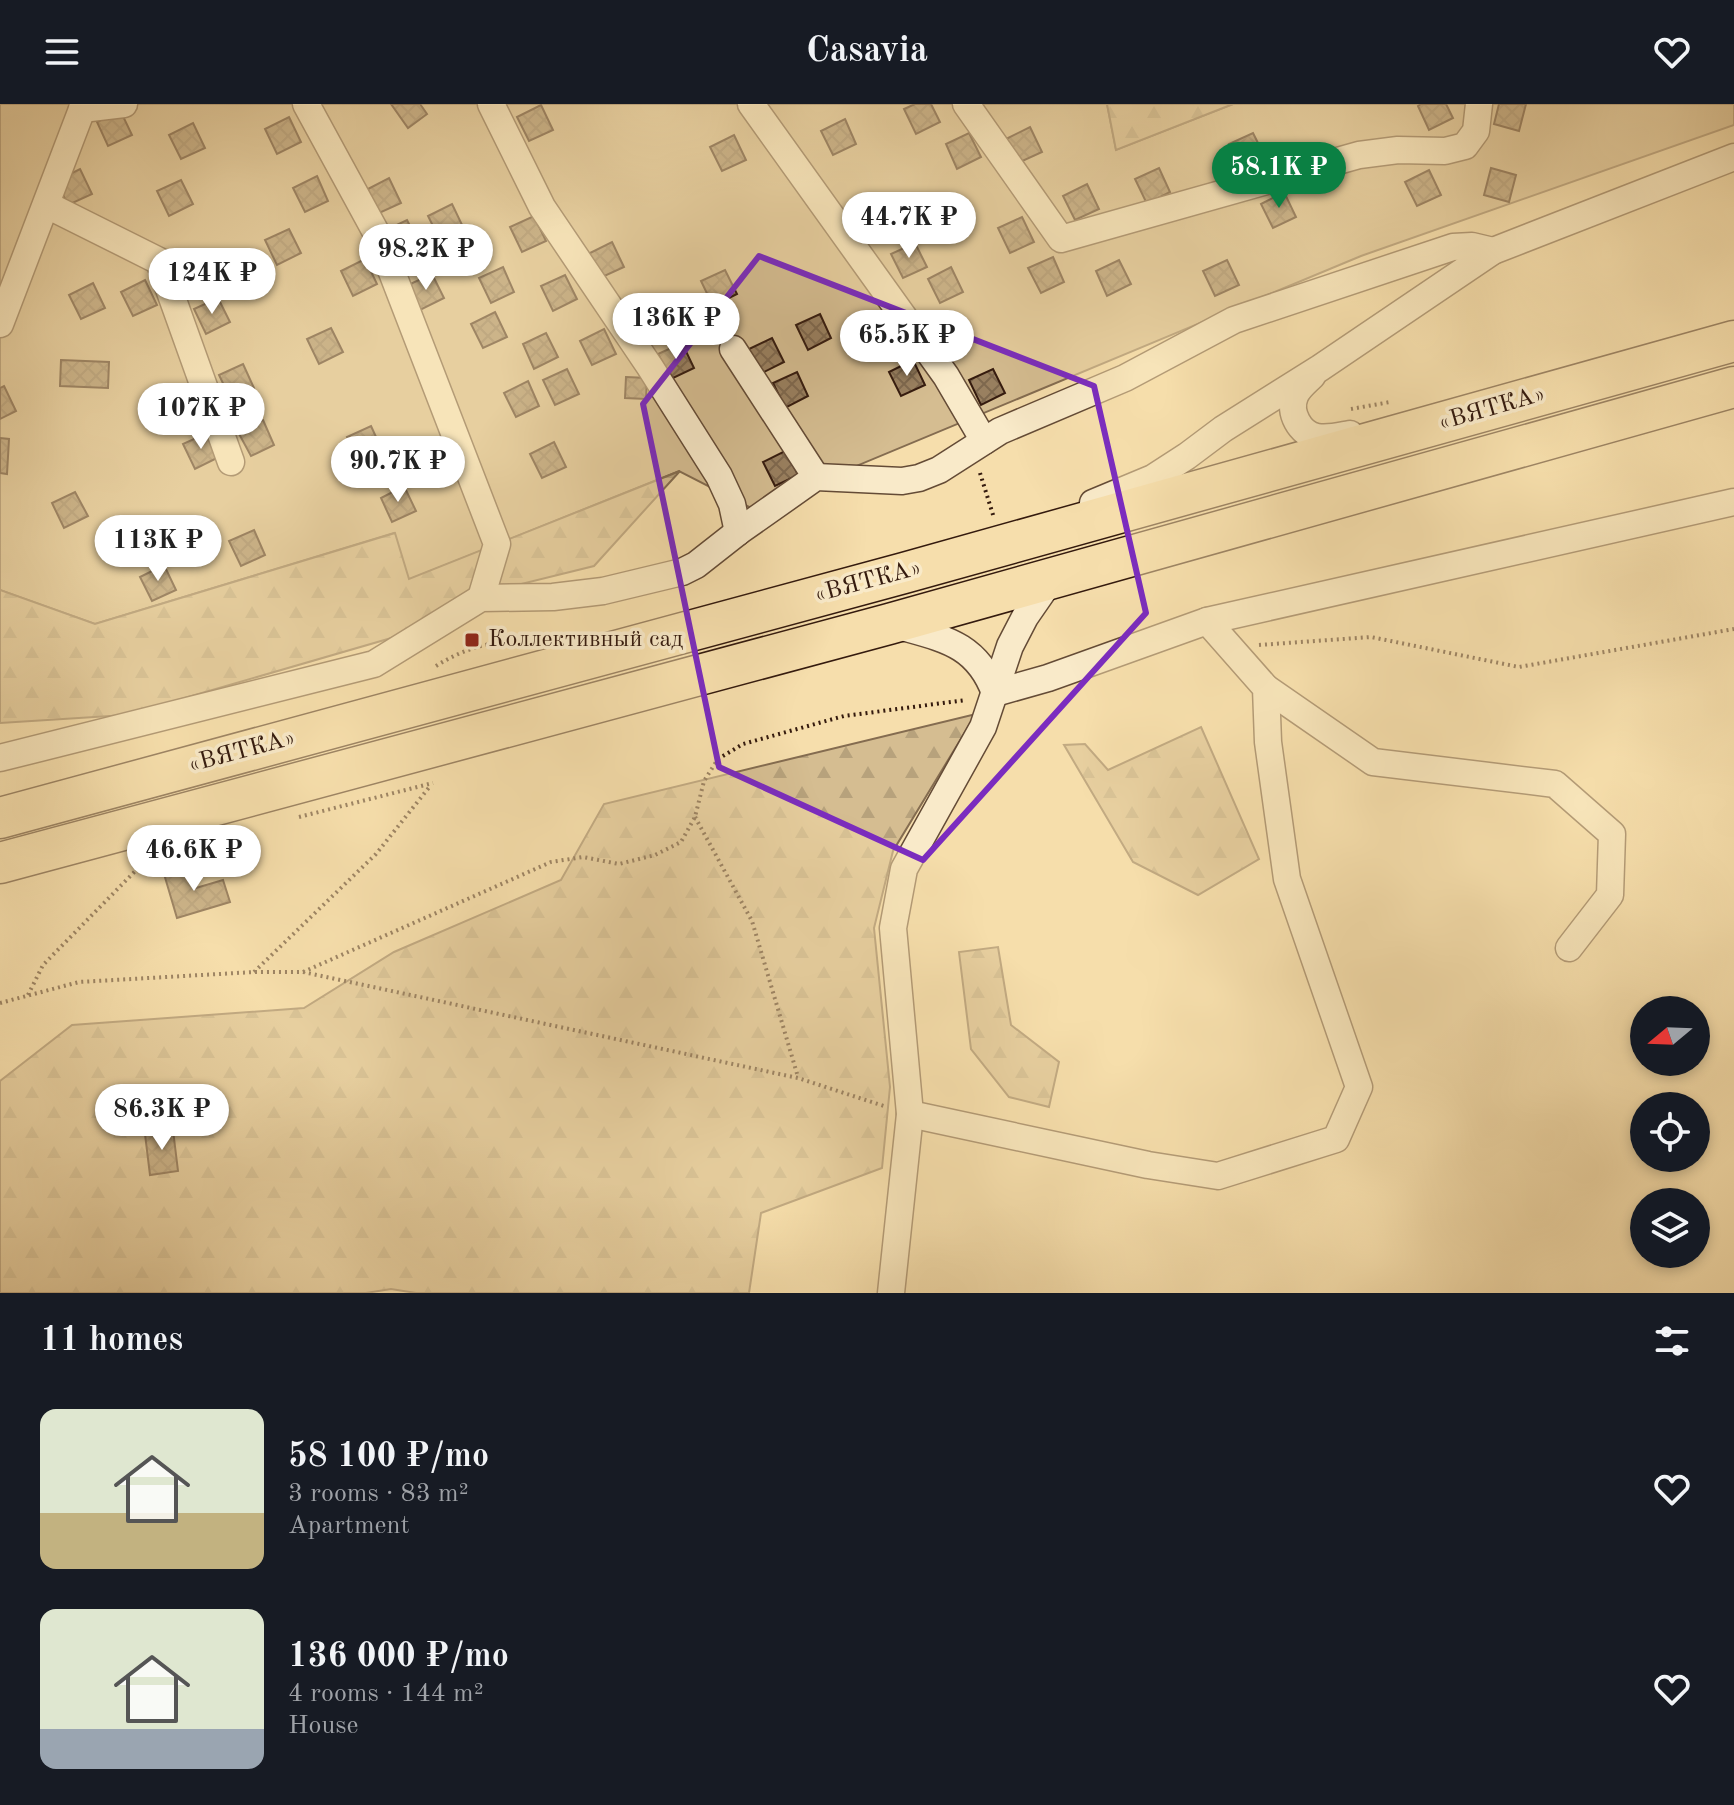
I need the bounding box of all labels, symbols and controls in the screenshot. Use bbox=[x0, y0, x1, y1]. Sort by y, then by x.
icon: menu bbox=[40, 30, 84, 74]
icon: heart bbox=[1650, 30, 1694, 74]
text: Casavia bbox=[806, 34, 928, 70]
pin: 58.1K ₽ bbox=[1205, 142, 1353, 210]
text: 58.1K ₽ bbox=[1230, 155, 1328, 181]
pin: 44.7K ₽ bbox=[835, 192, 983, 260]
text: 44.7K ₽ bbox=[860, 205, 958, 231]
pin: 98.2K ₽ bbox=[352, 224, 500, 292]
text: 98.2K ₽ bbox=[377, 237, 475, 263]
pin: 124K ₽ bbox=[147, 248, 277, 316]
text: 124K ₽ bbox=[167, 261, 257, 287]
pin: 136K ₽ bbox=[611, 293, 741, 361]
text: 136K ₽ bbox=[631, 306, 721, 332]
pin: 65.5K ₽ bbox=[833, 310, 981, 378]
text: 65.5K ₽ bbox=[858, 323, 956, 349]
street label: «ВЯТКА» bbox=[1436, 382, 1548, 436]
pin: 107K ₽ bbox=[136, 383, 266, 451]
text: 107K ₽ bbox=[156, 396, 246, 422]
pin: 90.7K ₽ bbox=[324, 436, 472, 504]
text: 90.7K ₽ bbox=[349, 449, 447, 475]
pin: 113K ₽ bbox=[93, 515, 223, 583]
text: 113K ₽ bbox=[113, 528, 203, 554]
street label: «ВЯТКА» bbox=[812, 556, 924, 608]
place label: Коллективный сад bbox=[488, 628, 683, 652]
marker: Коллективный сад bbox=[463, 631, 481, 649]
street label: «ВЯТКА» bbox=[186, 726, 298, 778]
pin: 46.6K ₽ bbox=[120, 825, 268, 893]
text: 46.6K ₽ bbox=[145, 838, 243, 864]
north arrow bbox=[1630, 996, 1710, 1076]
map controls bbox=[1630, 996, 1710, 1268]
pin: 86.3K ₽ bbox=[88, 1084, 236, 1152]
button: locate bbox=[1630, 1092, 1710, 1172]
text: 86.3K ₽ bbox=[113, 1097, 211, 1123]
button: layers bbox=[1630, 1188, 1710, 1268]
icon: filters bbox=[1650, 1319, 1694, 1363]
text: 11 homes bbox=[40, 1324, 183, 1358]
text: 58 100 ₽/mo bbox=[288, 1440, 489, 1474]
icon: home bbox=[104, 1441, 200, 1537]
icon: heart bbox=[1650, 1467, 1694, 1511]
text: 3 rooms · 83 m² bbox=[288, 1481, 469, 1507]
text: Apartment bbox=[288, 1513, 410, 1539]
text: 136 000 ₽/mo bbox=[288, 1640, 509, 1674]
icon: home bbox=[104, 1641, 200, 1737]
icon: heart bbox=[1650, 1667, 1694, 1711]
text: 4 rooms · 144 m² bbox=[288, 1681, 484, 1707]
text: House bbox=[288, 1713, 359, 1739]

